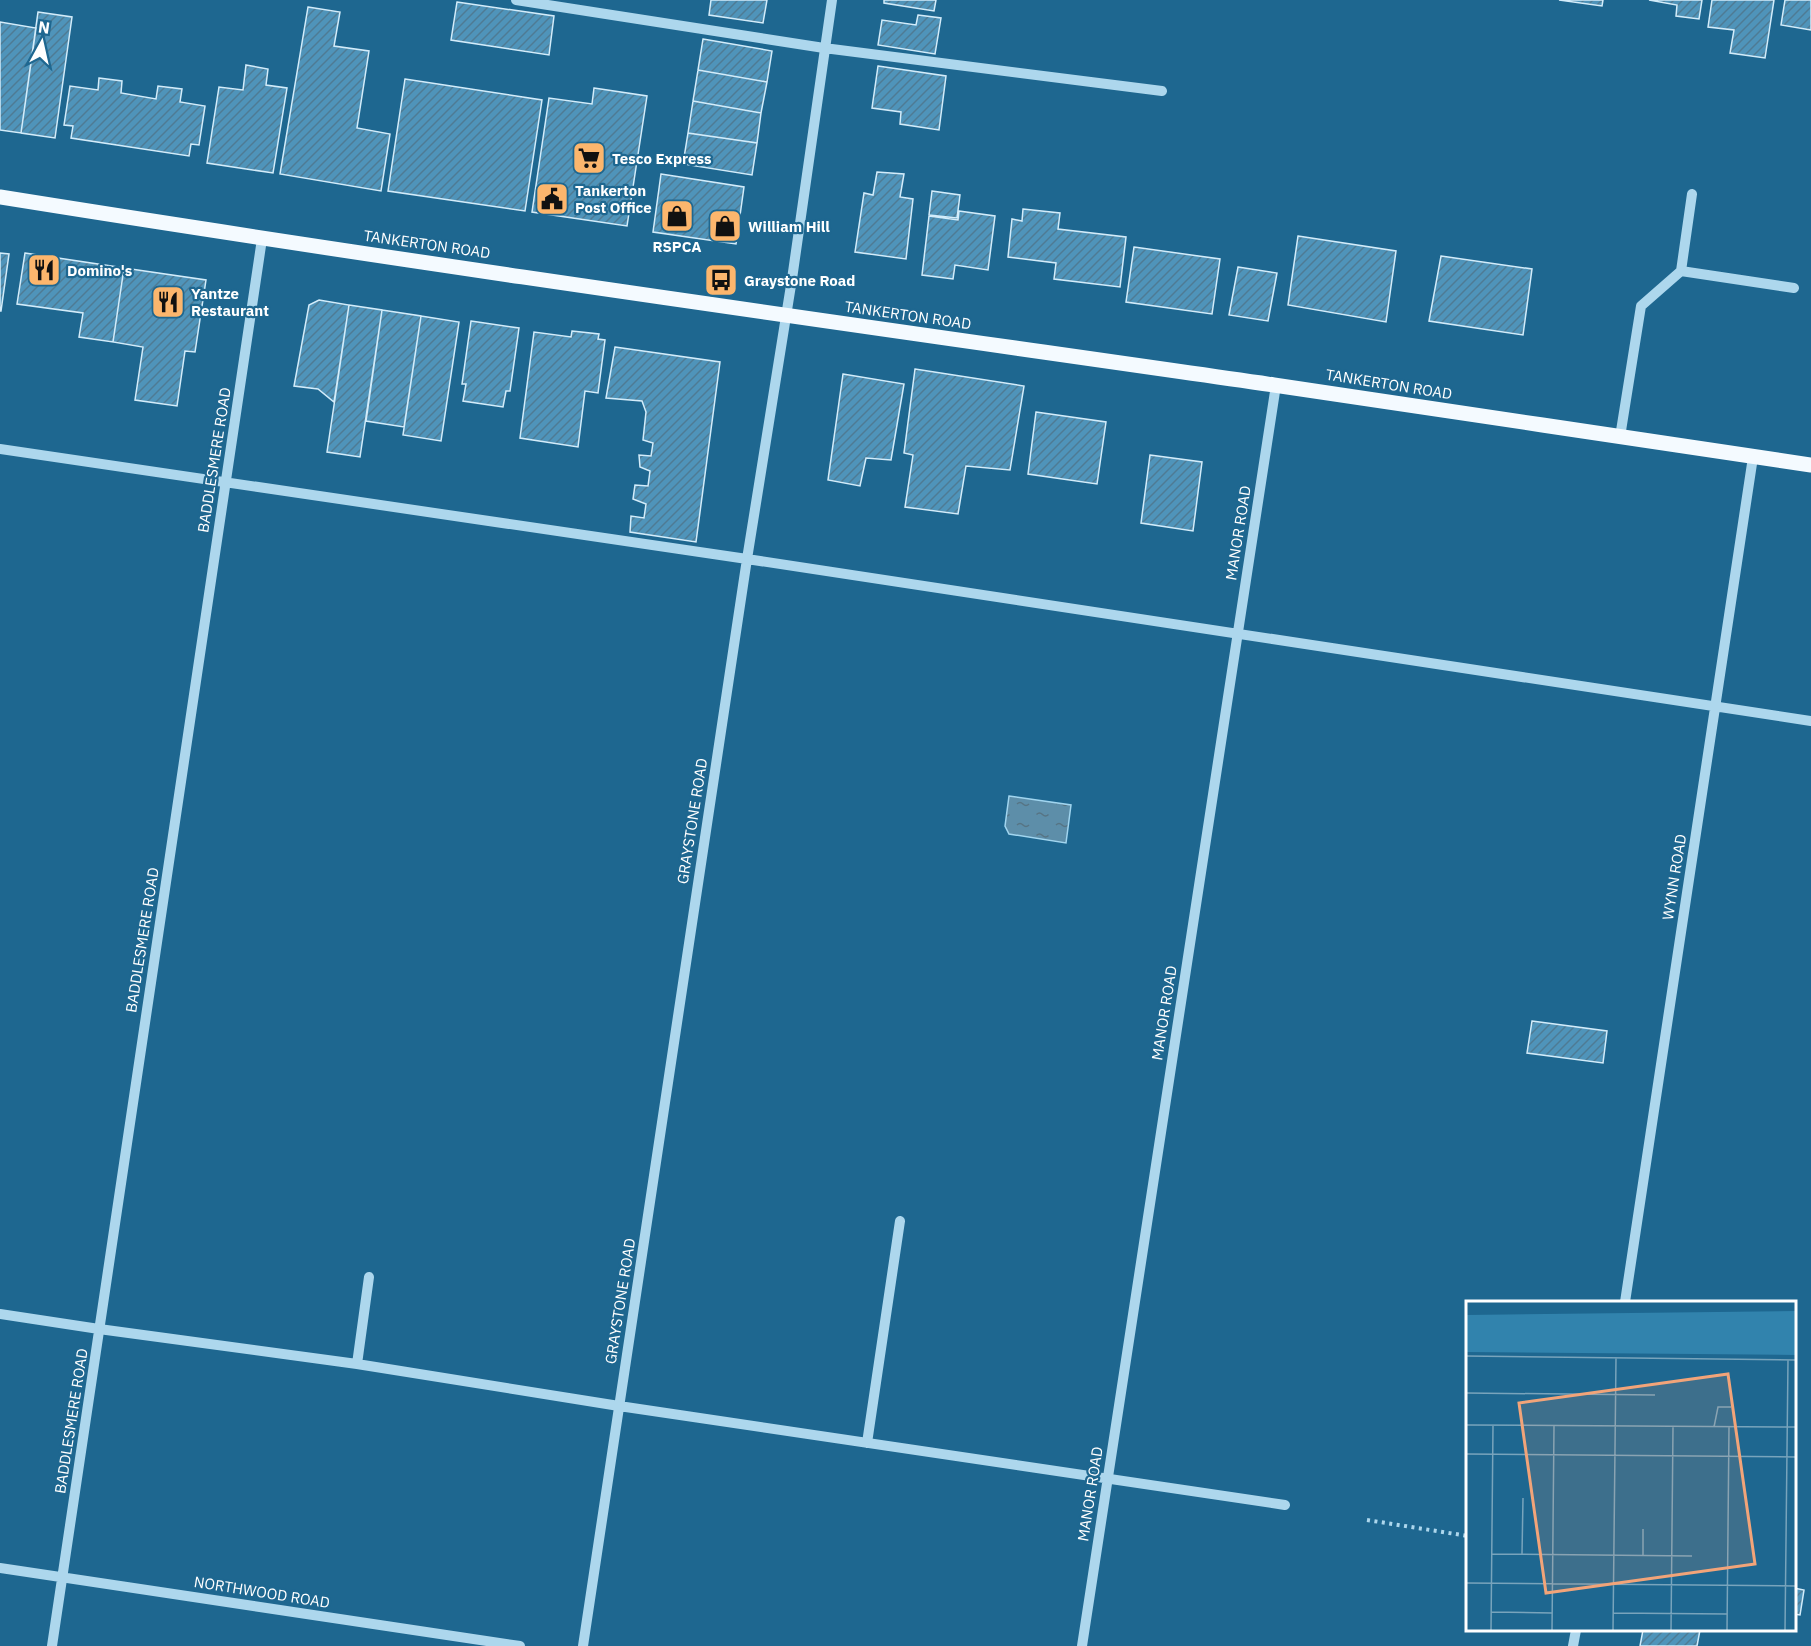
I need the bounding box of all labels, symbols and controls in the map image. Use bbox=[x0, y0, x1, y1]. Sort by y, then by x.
north arrow bbox=[12, 12, 72, 72]
text: N bbox=[37, 16, 51, 38]
supermarket icon: Tesco Express bbox=[571, 140, 607, 176]
place label: Tesco Express bbox=[612, 149, 712, 168]
public building icon: Tankerton Post Office bbox=[534, 181, 570, 217]
place label: Tankerton Post Office bbox=[575, 181, 652, 217]
shop icon: RSPCA bbox=[659, 198, 695, 234]
shop icon: William Hill bbox=[707, 208, 743, 244]
place label: William Hill bbox=[748, 217, 830, 236]
street label: TANKERTON ROAD bbox=[362, 226, 492, 262]
place label: RSPCA bbox=[652, 237, 702, 256]
restaurant icon: Domino's bbox=[26, 252, 62, 288]
place label: Domino's bbox=[67, 261, 133, 280]
bus stop icon: Graystone Road bbox=[703, 262, 739, 298]
place label: Graystone Road bbox=[744, 271, 855, 290]
restaurant icon: Yantze Restaurant bbox=[150, 284, 186, 320]
place label: Yantze Restaurant bbox=[191, 284, 269, 320]
street label: TANKERTON ROAD bbox=[843, 297, 973, 333]
street label: TANKERTON ROAD bbox=[1324, 365, 1454, 403]
street label: BADDLESMERE ROAD bbox=[193, 386, 235, 534]
street label: MANOR ROAD bbox=[1221, 484, 1255, 582]
street label: GRAYSTONE ROAD bbox=[673, 757, 711, 885]
street label: WYNN ROAD bbox=[1658, 833, 1690, 921]
street label: BADDLESMERE ROAD bbox=[121, 866, 163, 1014]
street label: MANOR ROAD bbox=[1147, 964, 1181, 1062]
street label: GRAYSTONE ROAD bbox=[601, 1237, 639, 1365]
inset map bbox=[1466, 1301, 1796, 1631]
street label: BADDLESMERE ROAD bbox=[50, 1347, 92, 1495]
street label: MANOR ROAD bbox=[1073, 1445, 1107, 1543]
street label: NORTHWOOD ROAD bbox=[193, 1572, 331, 1612]

